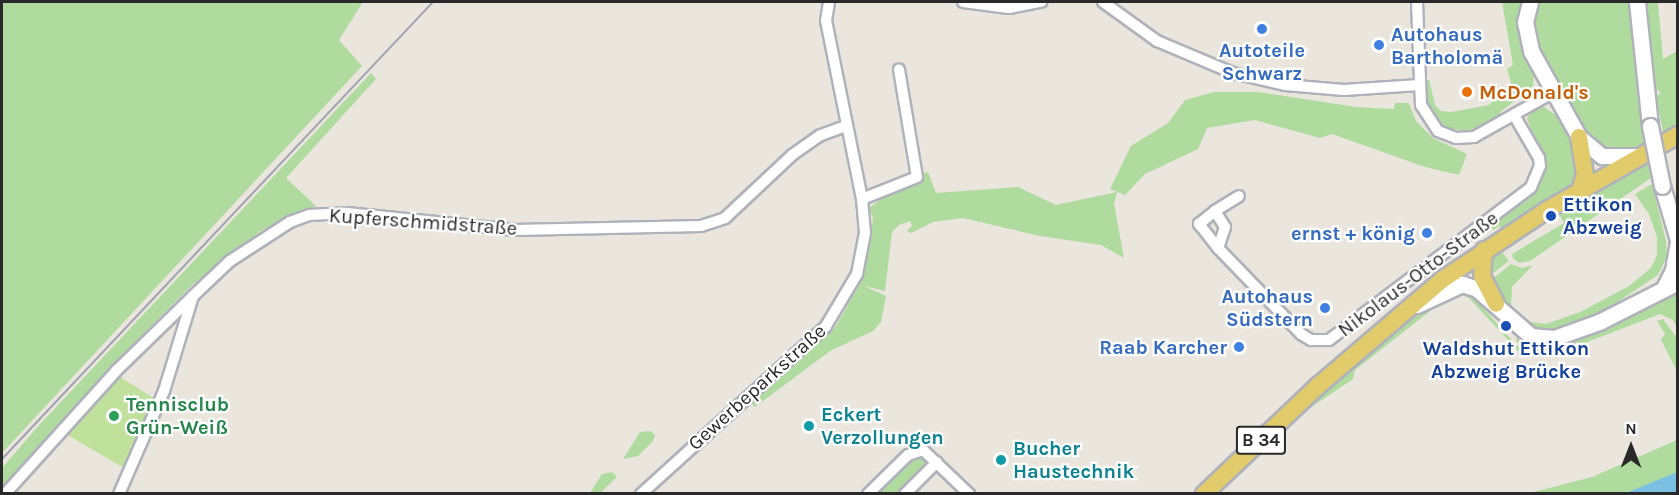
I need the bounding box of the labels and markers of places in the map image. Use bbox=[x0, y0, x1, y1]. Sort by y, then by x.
marker: Autoteile Schwarz bbox=[1255, 22, 1269, 36]
place label: Autohaus Bartholomä bbox=[1391, 22, 1503, 69]
place label: Autoteile Schwarz bbox=[1219, 38, 1305, 85]
marker: Autohaus Bartholomä bbox=[1372, 38, 1386, 52]
place label: McDonald's bbox=[1479, 80, 1589, 104]
marker: McDonald's bbox=[1460, 85, 1474, 99]
place label: Ettikon Abzweig bbox=[1563, 192, 1642, 239]
marker: Ettikon Abzweig bbox=[1544, 209, 1558, 223]
place label: ernst + könig bbox=[1291, 221, 1415, 245]
marker: ernst + könig bbox=[1420, 226, 1434, 240]
place label: Autohaus Südstern bbox=[1221, 284, 1313, 331]
marker: Autohaus Südstern bbox=[1318, 301, 1332, 315]
marker: Waldshut Ettikon Abzweig Brücke bbox=[1499, 319, 1513, 333]
place label: Raab Karcher bbox=[1099, 335, 1227, 359]
place label: Waldshut Ettikon Abzweig Brücke bbox=[1423, 336, 1589, 383]
marker: Raab Karcher bbox=[1232, 340, 1246, 354]
place label: Tennisclub Grün-Weiß bbox=[126, 392, 229, 439]
place label: Eckert Verzollungen bbox=[821, 402, 944, 449]
marker: Tennisclub Grün-Weiß bbox=[107, 409, 121, 423]
marker: Eckert Verzollungen bbox=[802, 419, 816, 433]
place label: Bucher Haustechnik bbox=[1013, 436, 1134, 483]
marker: Bucher Haustechnik bbox=[994, 453, 1008, 467]

